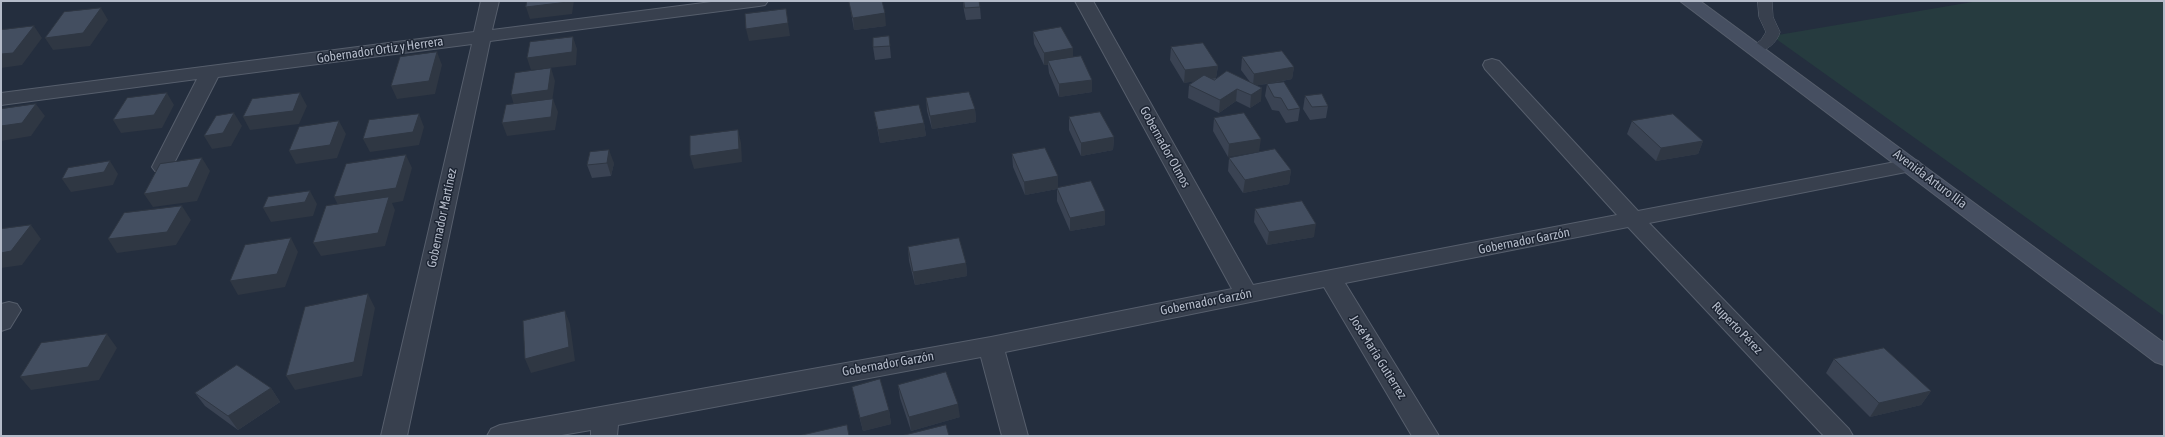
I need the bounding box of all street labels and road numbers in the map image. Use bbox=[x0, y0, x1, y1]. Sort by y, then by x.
street label: Gobernador Ortiz y Herrera bbox=[316, 33, 444, 67]
street label: Gobernador Olmos bbox=[1136, 104, 1194, 190]
street label: Avenida Arturo Ilía bbox=[1890, 146, 1970, 212]
street label: Gobernador Martínez bbox=[424, 167, 460, 269]
street label: Gobernador Garzón bbox=[1477, 224, 1571, 258]
street label: Gobernador Garzón bbox=[1159, 285, 1253, 319]
street label: Ruperto Pérez bbox=[1708, 299, 1766, 357]
street label: José María Gutierrez bbox=[1346, 312, 1410, 402]
street label: Gobernador Garzón bbox=[841, 348, 935, 380]

